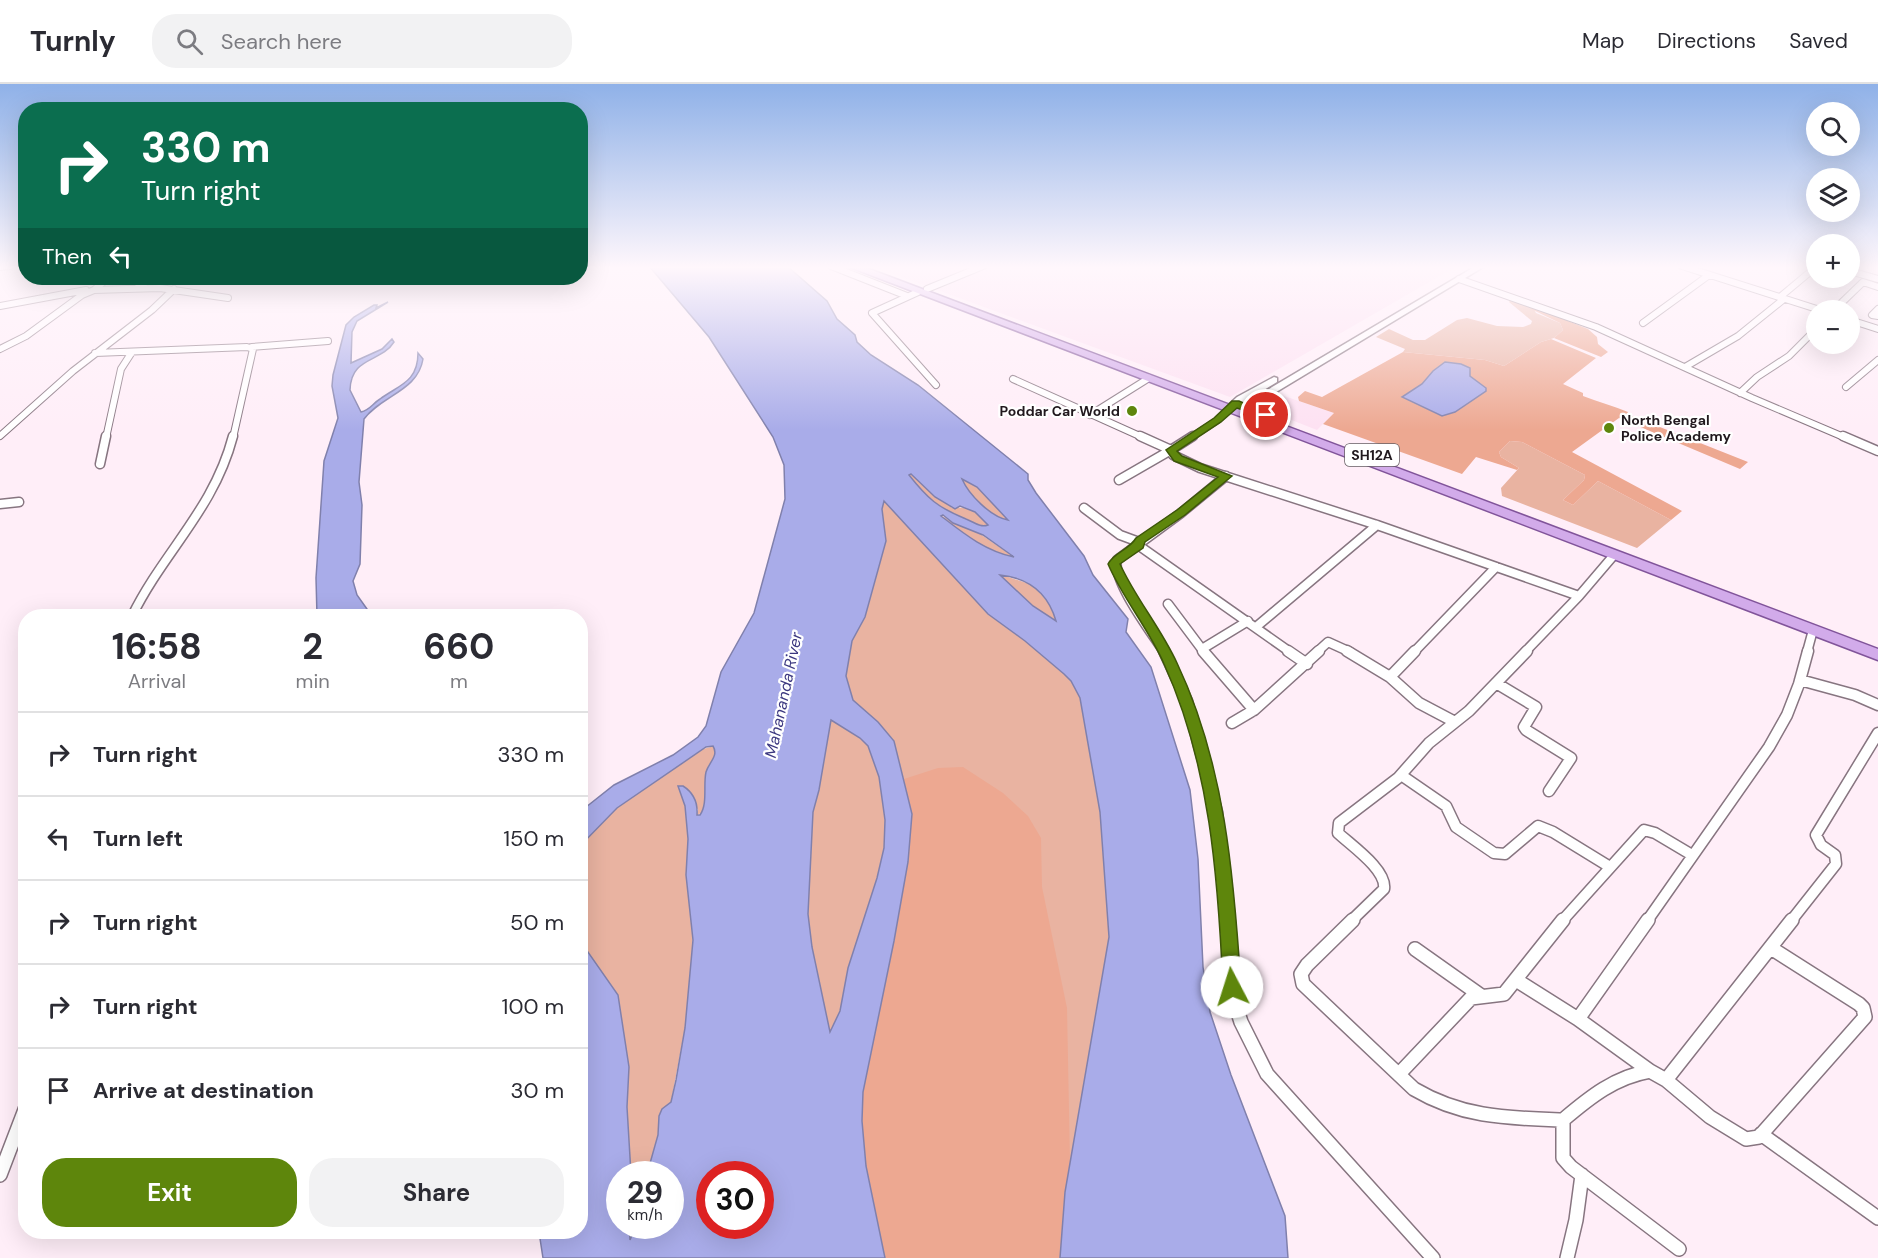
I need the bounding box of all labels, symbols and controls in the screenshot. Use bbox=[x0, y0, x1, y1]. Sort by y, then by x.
search box bbox=[152, 14, 572, 68]
text: Turnly bbox=[30, 23, 116, 60]
icon: search bbox=[173, 25, 206, 58]
text: Search here bbox=[221, 27, 342, 56]
text: Map bbox=[1582, 27, 1624, 55]
text: Directions bbox=[1657, 27, 1756, 55]
text: Saved bbox=[1789, 27, 1848, 55]
map controls bbox=[1806, 102, 1860, 354]
button: search bbox=[1806, 102, 1860, 156]
text: 330 m bbox=[141, 120, 271, 175]
icon: right bbox=[42, 126, 120, 204]
button: layers bbox=[1806, 168, 1860, 222]
text: Turn right bbox=[141, 173, 261, 208]
button: + bbox=[1806, 234, 1860, 288]
icon: left bbox=[104, 240, 137, 273]
text: Then bbox=[42, 242, 92, 271]
button: − bbox=[1806, 300, 1860, 354]
pin bbox=[1240, 389, 1291, 440]
icon: arrive bbox=[1249, 398, 1282, 431]
place label: Poddar Car World bbox=[999, 402, 1120, 420]
marker: Poddar Car World bbox=[1125, 404, 1139, 418]
place label: North Bengal Police Academy bbox=[1621, 411, 1731, 445]
marker: North Bengal Police Academy bbox=[1602, 421, 1616, 435]
road number: SH12A bbox=[1345, 444, 1399, 466]
text: 16:58 bbox=[112, 623, 202, 670]
text: 2 bbox=[302, 623, 323, 670]
text: 660 bbox=[423, 623, 494, 670]
water label: Mahananda River bbox=[760, 629, 807, 760]
text: Arrival bbox=[128, 668, 186, 694]
text: min bbox=[296, 668, 330, 694]
text: m bbox=[450, 668, 468, 694]
icon: right bbox=[42, 738, 75, 771]
text: Turn right bbox=[93, 740, 198, 769]
text: 330 m bbox=[497, 740, 564, 769]
icon: left bbox=[42, 822, 75, 855]
text: Turn left bbox=[93, 824, 183, 853]
text: 150 m bbox=[503, 824, 564, 853]
icon: right bbox=[42, 906, 75, 939]
text: Turn right bbox=[93, 908, 198, 937]
text: 50 m bbox=[510, 908, 564, 937]
position arrow bbox=[1200, 955, 1264, 1019]
icon: right bbox=[42, 990, 75, 1023]
text: Turn right bbox=[93, 992, 198, 1021]
text: 100 m bbox=[502, 992, 564, 1021]
icon: arrive bbox=[42, 1074, 75, 1107]
text: Arrive at destination bbox=[93, 1076, 314, 1105]
text: 30 m bbox=[510, 1076, 564, 1105]
button: Exit bbox=[42, 1158, 297, 1227]
button: Share bbox=[309, 1158, 564, 1227]
speed limit sign: 30 bbox=[696, 1161, 774, 1239]
text: 29 bbox=[627, 1173, 663, 1212]
text: km/h bbox=[627, 1205, 663, 1225]

